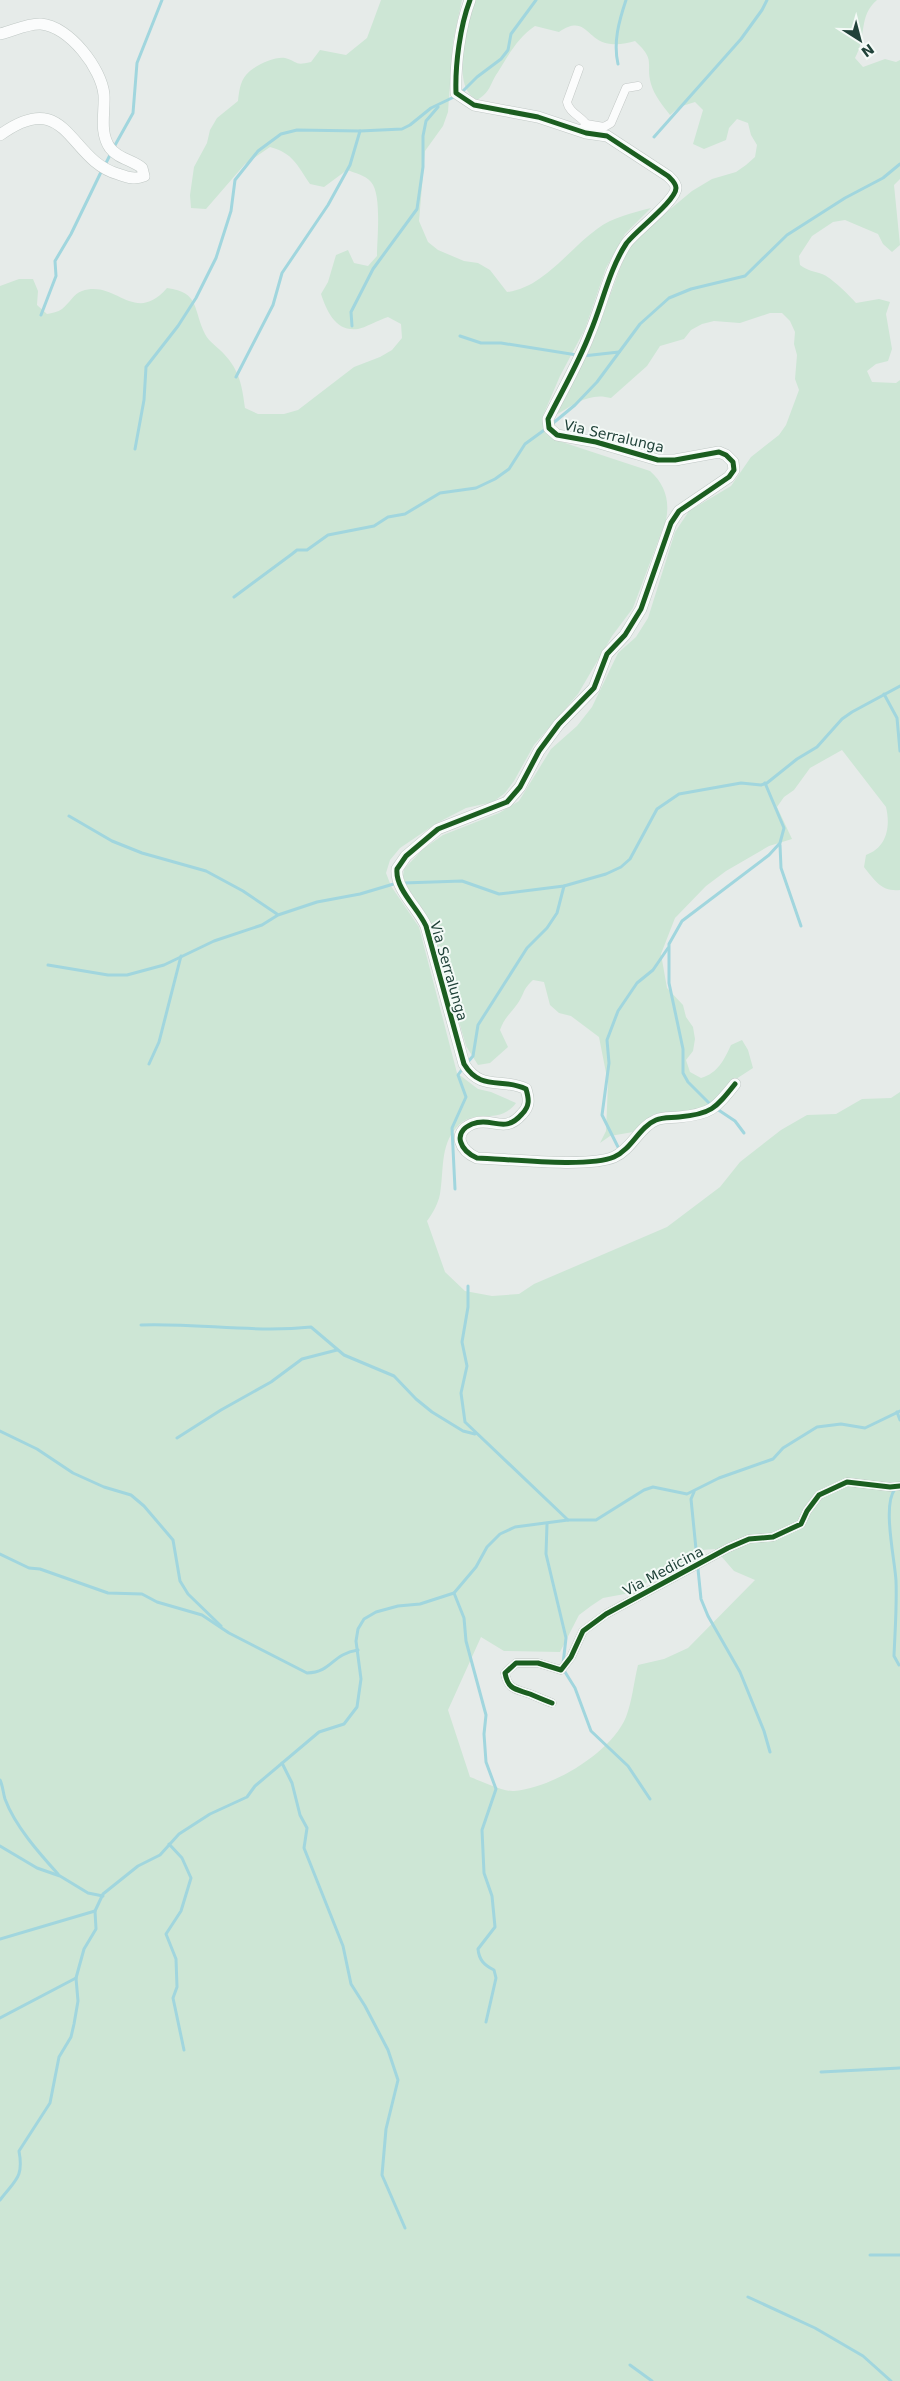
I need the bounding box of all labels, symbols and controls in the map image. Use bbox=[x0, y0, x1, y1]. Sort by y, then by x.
north arrow bbox=[835, 15, 885, 65]
text: N bbox=[858, 41, 877, 60]
street label: Via Serralunga bbox=[562, 417, 666, 455]
street label: Via Serralunga bbox=[427, 919, 471, 1023]
street label: Via Medicina bbox=[620, 1543, 706, 1599]

